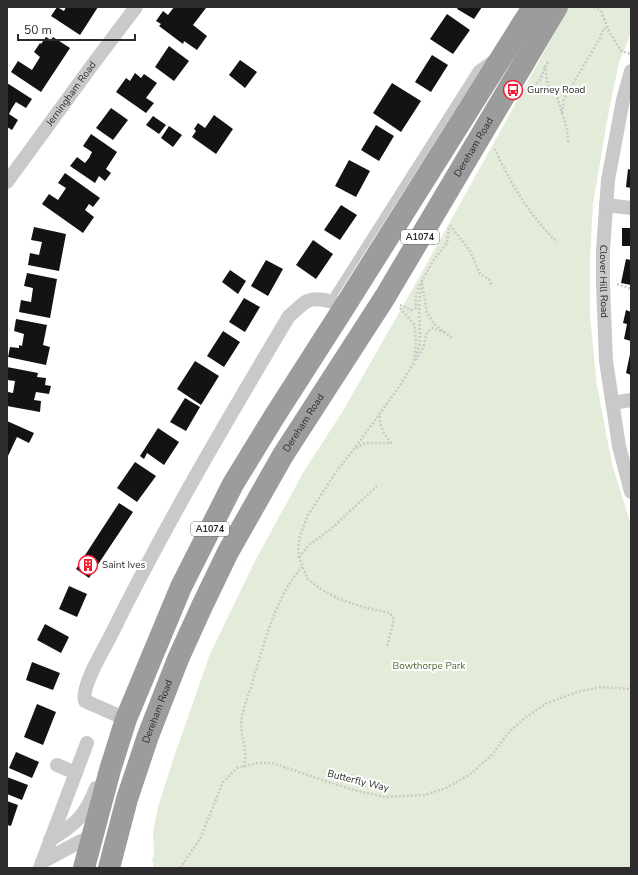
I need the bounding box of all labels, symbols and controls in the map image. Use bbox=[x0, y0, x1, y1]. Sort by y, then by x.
scale bar bbox=[18, 16, 135, 42]
text: 50 m bbox=[24, 22, 52, 38]
street label: Jerningham Road bbox=[42, 58, 100, 130]
bus stop icon: Gurney Road bbox=[502, 79, 524, 101]
place label: Gurney Road bbox=[527, 83, 586, 97]
street label: Dereham Road bbox=[451, 115, 497, 180]
road number: A1074 bbox=[401, 230, 439, 244]
street label: Clover Hill Road bbox=[596, 244, 611, 318]
street label: Dereham Road bbox=[280, 391, 328, 455]
road number: A1074 bbox=[191, 522, 229, 536]
building icon: Saint Ives bbox=[77, 554, 99, 576]
place label: Saint Ives bbox=[102, 558, 145, 572]
park label: Bowthorpe Park bbox=[393, 659, 466, 673]
street label: Dereham Road bbox=[139, 678, 176, 745]
street label: Butterfly Way bbox=[326, 767, 391, 796]

